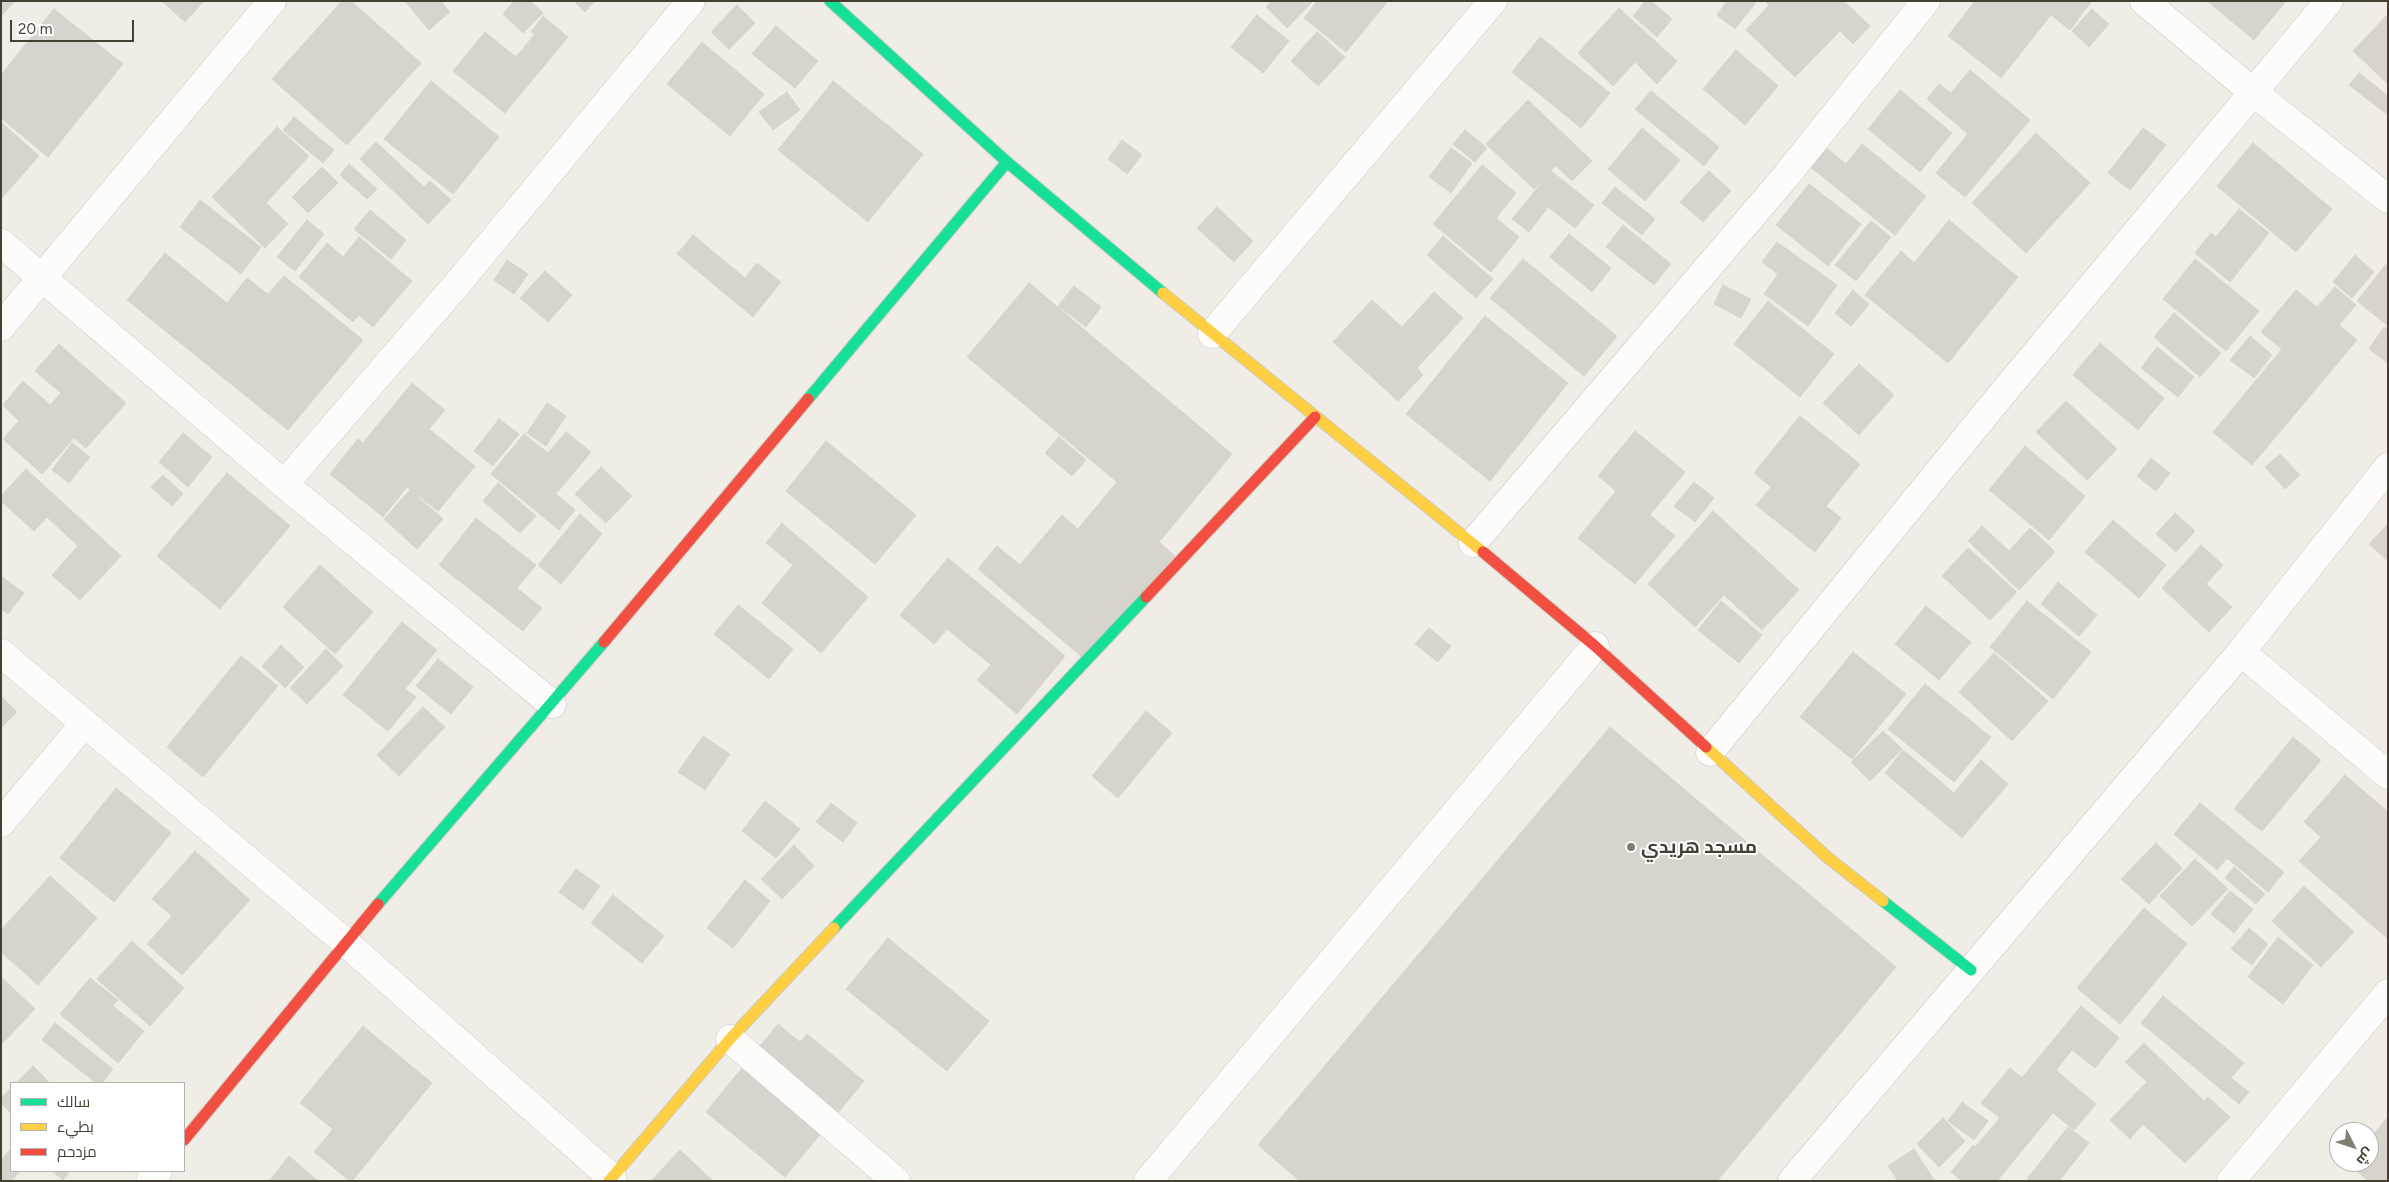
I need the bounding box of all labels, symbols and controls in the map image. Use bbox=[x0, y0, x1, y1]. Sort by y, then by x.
scale bar bbox=[12, 10, 136, 42]
text: 20 m bbox=[18, 20, 52, 38]
place label: مسجد هريدي bbox=[1641, 836, 1757, 858]
marker: مسجد هريدي bbox=[1625, 841, 1637, 853]
legend bbox=[10, 1082, 185, 1172]
text: سالك bbox=[57, 1093, 90, 1111]
text: بطيء bbox=[57, 1118, 94, 1136]
north arrow bbox=[2329, 1122, 2379, 1172]
text: مزدحم bbox=[57, 1143, 97, 1161]
text: ش bbox=[2353, 1144, 2377, 1169]

